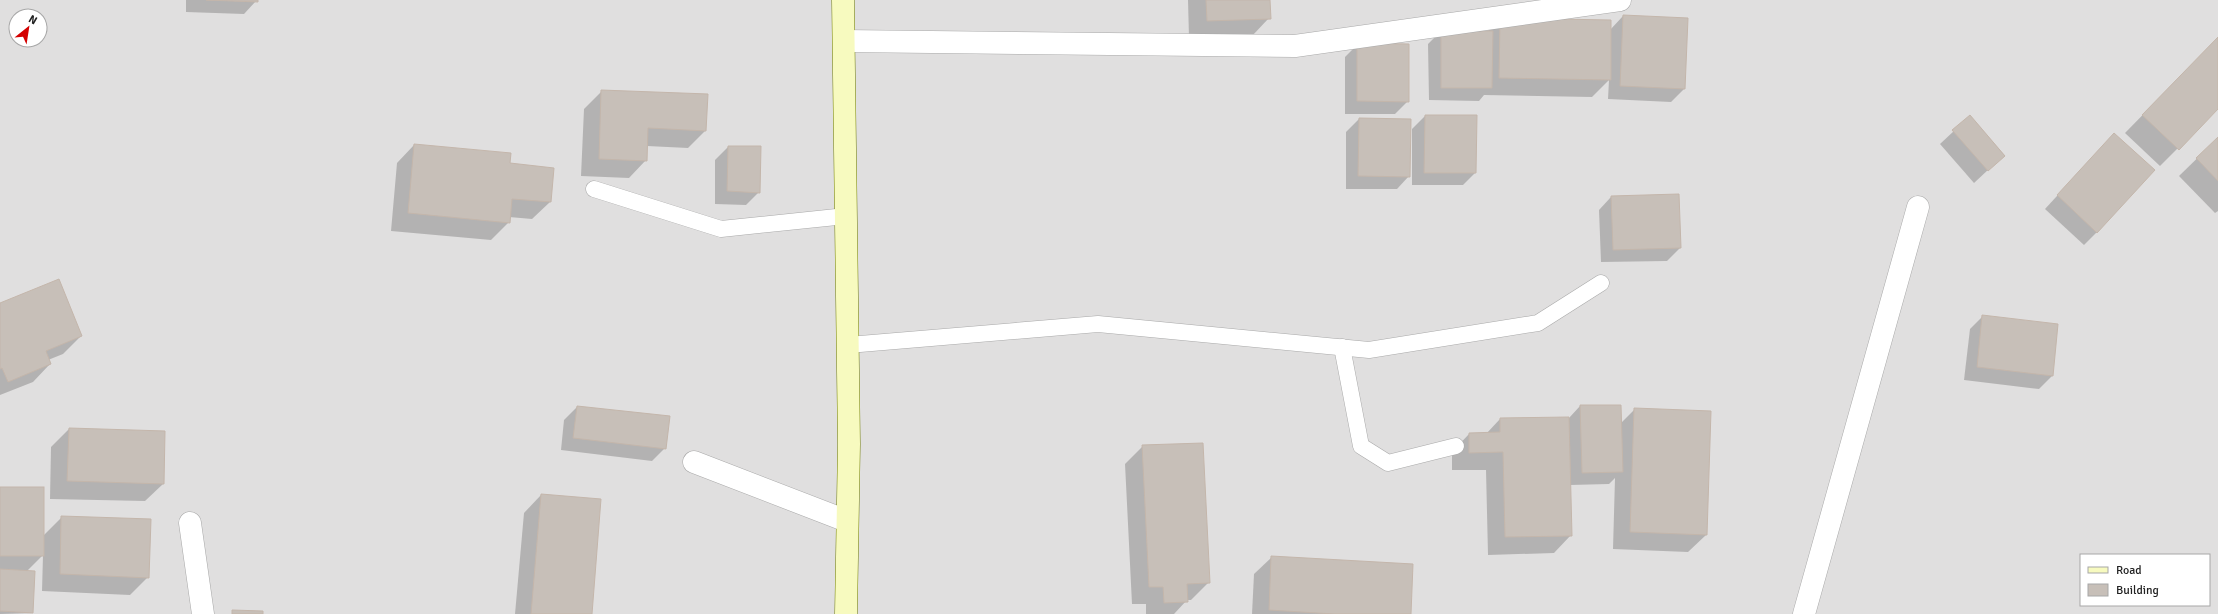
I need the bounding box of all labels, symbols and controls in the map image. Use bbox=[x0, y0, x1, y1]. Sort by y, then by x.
north arrow bbox=[8, 8, 48, 48]
text: N bbox=[26, 12, 39, 27]
legend bbox=[2080, 554, 2210, 606]
text: Road bbox=[2116, 563, 2142, 578]
text: Building bbox=[2116, 583, 2159, 598]

